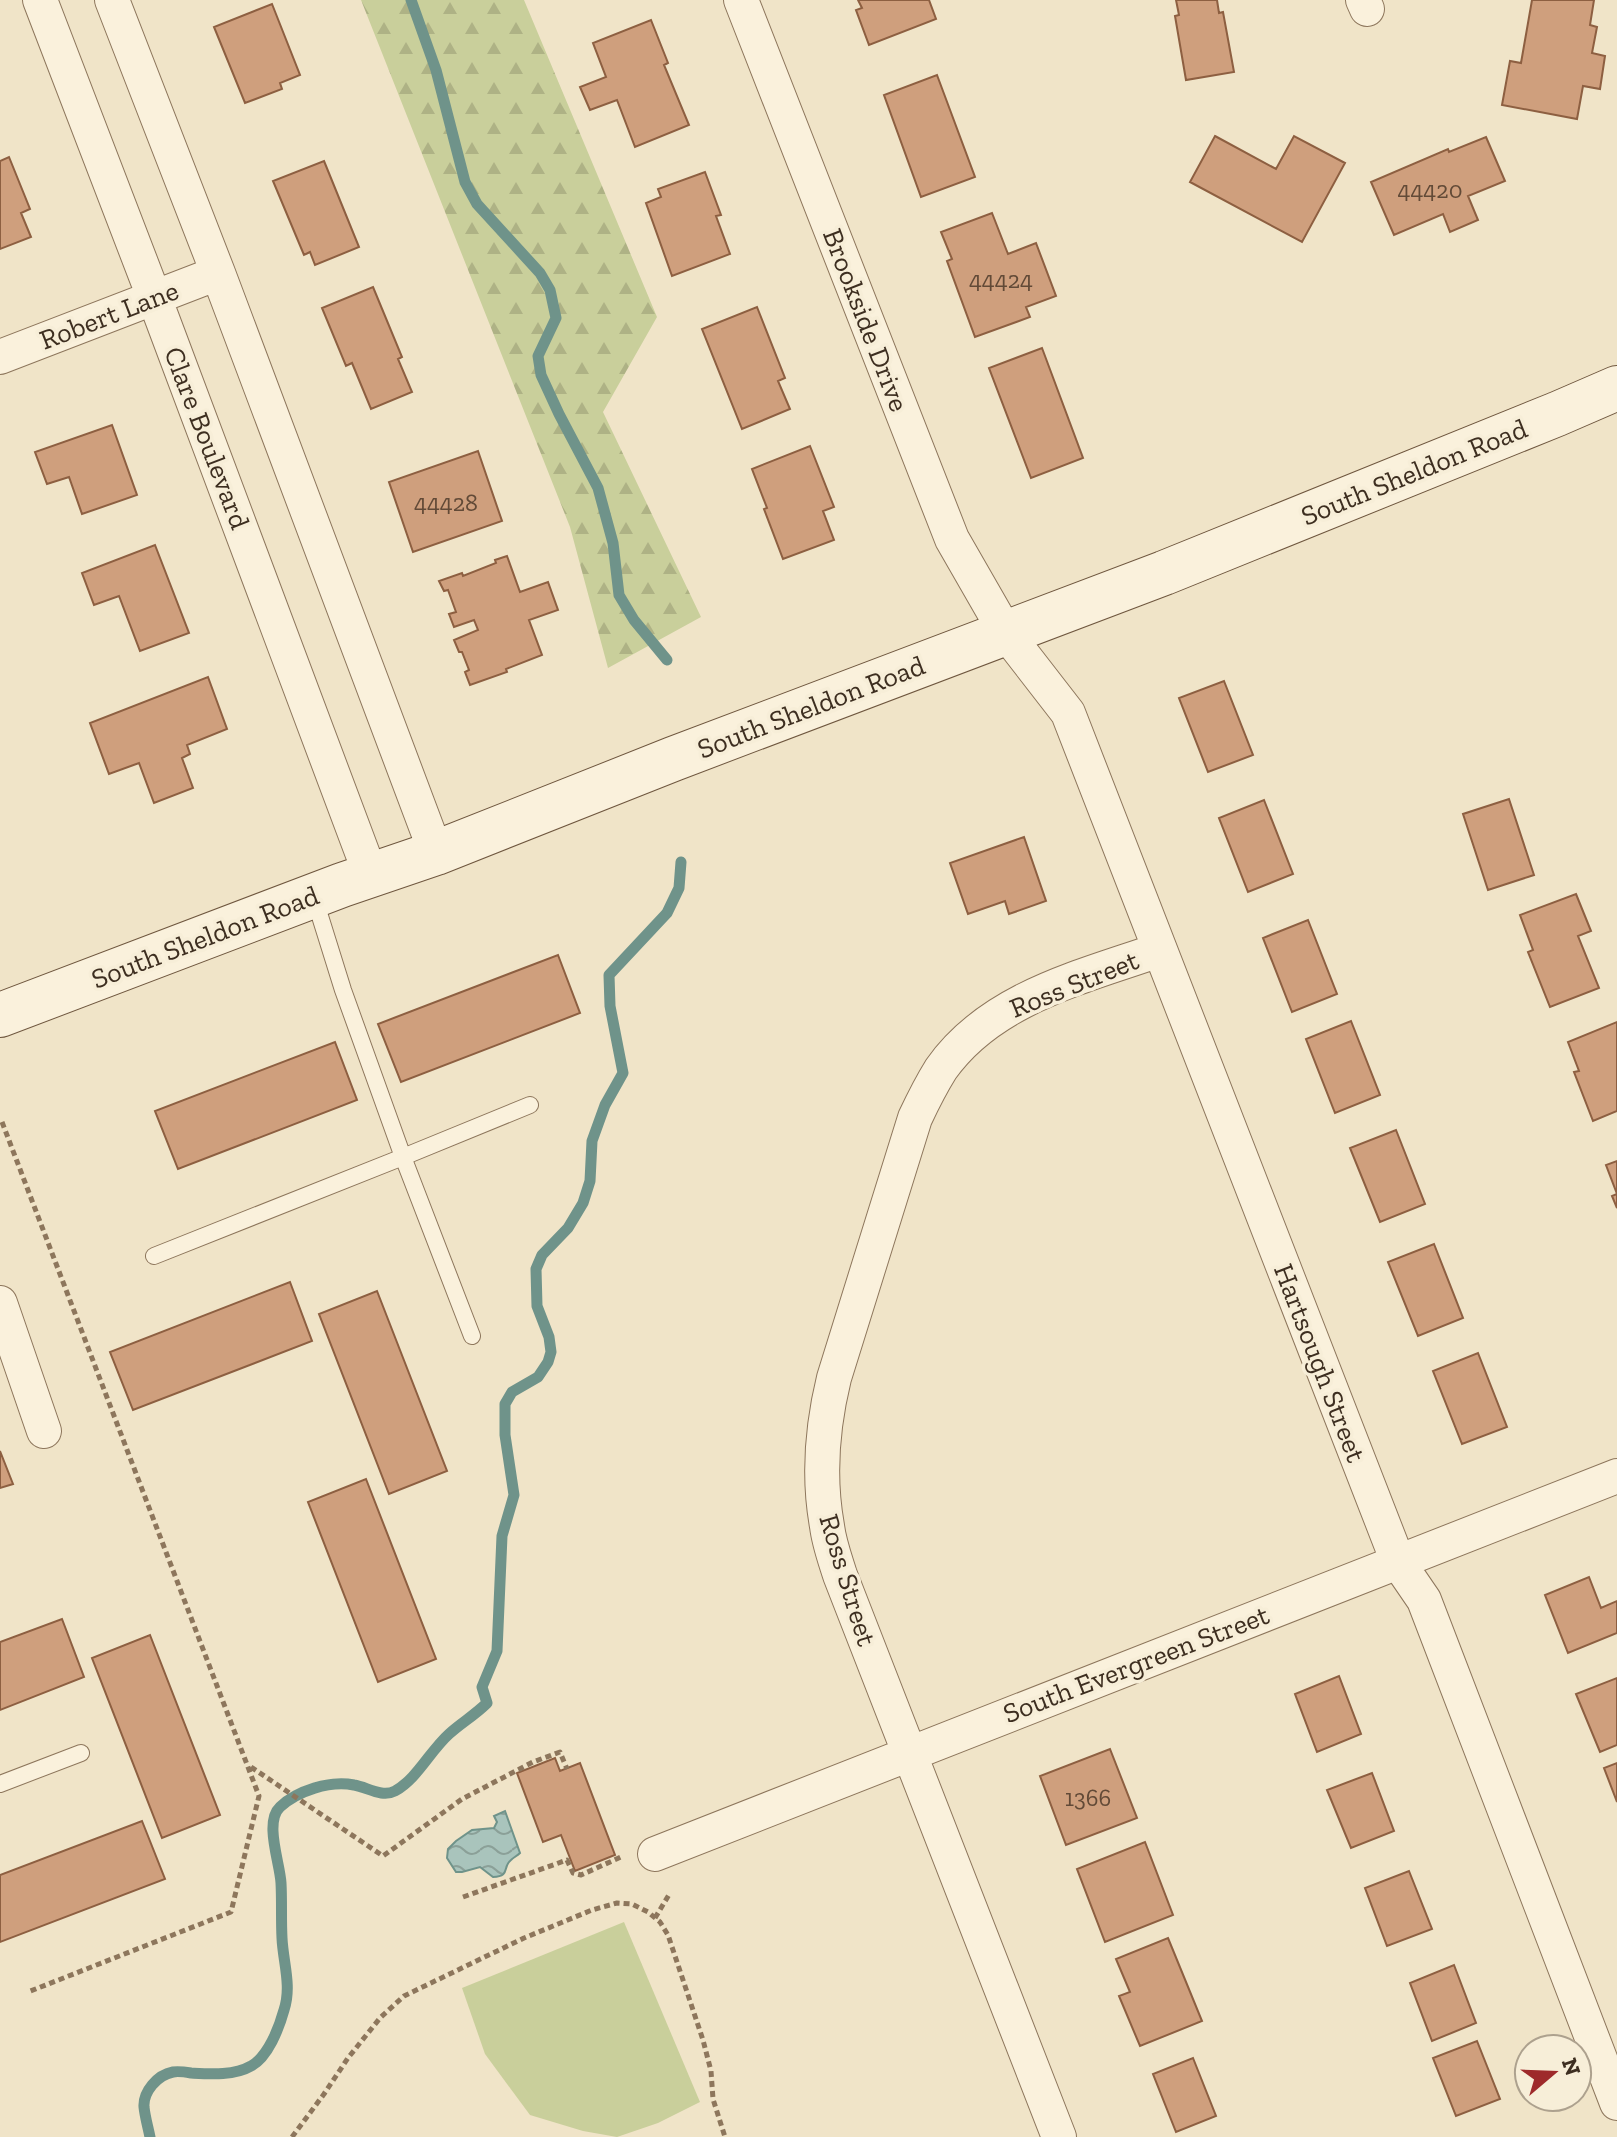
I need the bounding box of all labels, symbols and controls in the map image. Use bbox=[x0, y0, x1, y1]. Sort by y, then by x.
house number: 44420 bbox=[1398, 175, 1463, 204]
street label: Brookside Drive bbox=[816, 224, 916, 416]
house number: 44424 bbox=[969, 265, 1033, 294]
street label: Robert Lane bbox=[35, 273, 183, 357]
street label: Clare Boulevard bbox=[157, 342, 257, 534]
street label: South Sheldon Road bbox=[1296, 412, 1532, 532]
house number: 44428 bbox=[414, 488, 478, 517]
street label: South Sheldon Road bbox=[693, 648, 929, 766]
street label: South Sheldon Road bbox=[87, 878, 323, 996]
street label: Ross Street bbox=[1005, 943, 1144, 1025]
street label: Hartsough Street bbox=[1267, 1259, 1373, 1467]
street label: Ross Street bbox=[812, 1510, 884, 1650]
street label: South Evergreen Street bbox=[998, 1598, 1274, 1730]
house number: 1366 bbox=[1065, 1783, 1111, 1812]
north arrow bbox=[1513, 2033, 1593, 2113]
text: N bbox=[1556, 2054, 1587, 2079]

